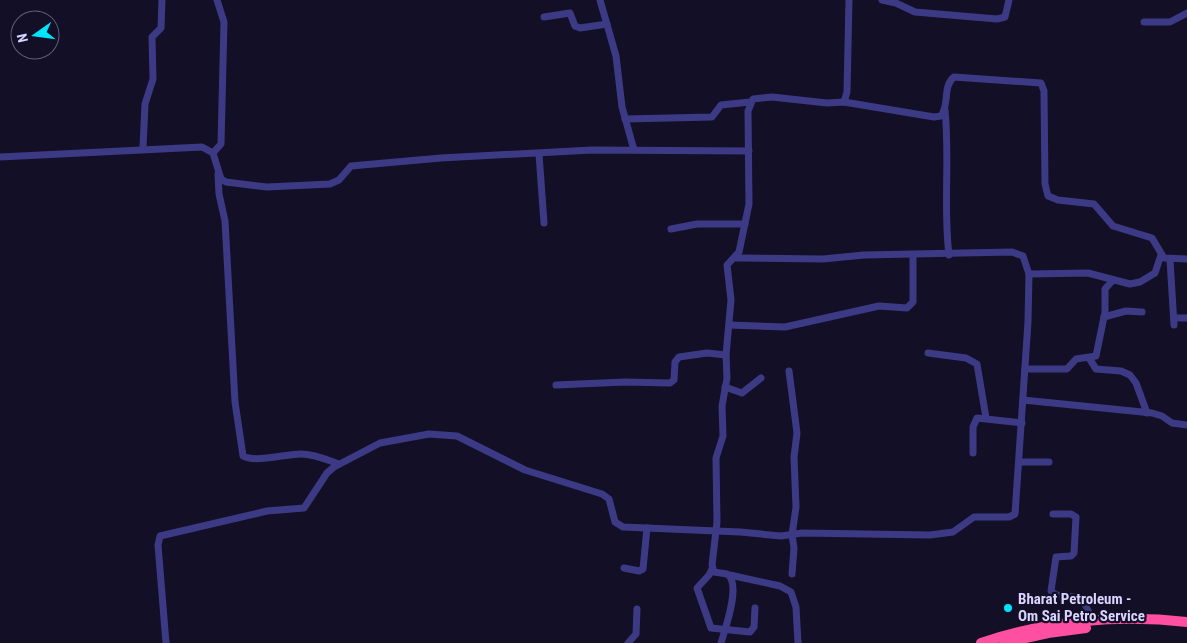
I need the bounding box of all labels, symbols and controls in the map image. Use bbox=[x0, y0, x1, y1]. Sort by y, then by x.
north arrow bbox=[10, 10, 60, 60]
text: N bbox=[14, 32, 31, 44]
place label: Bharat Petroleum - Om Sai Petro Service bbox=[1018, 590, 1145, 625]
marker: Bharat Petroleum - Om Sai Petro Service bbox=[1002, 602, 1014, 614]

